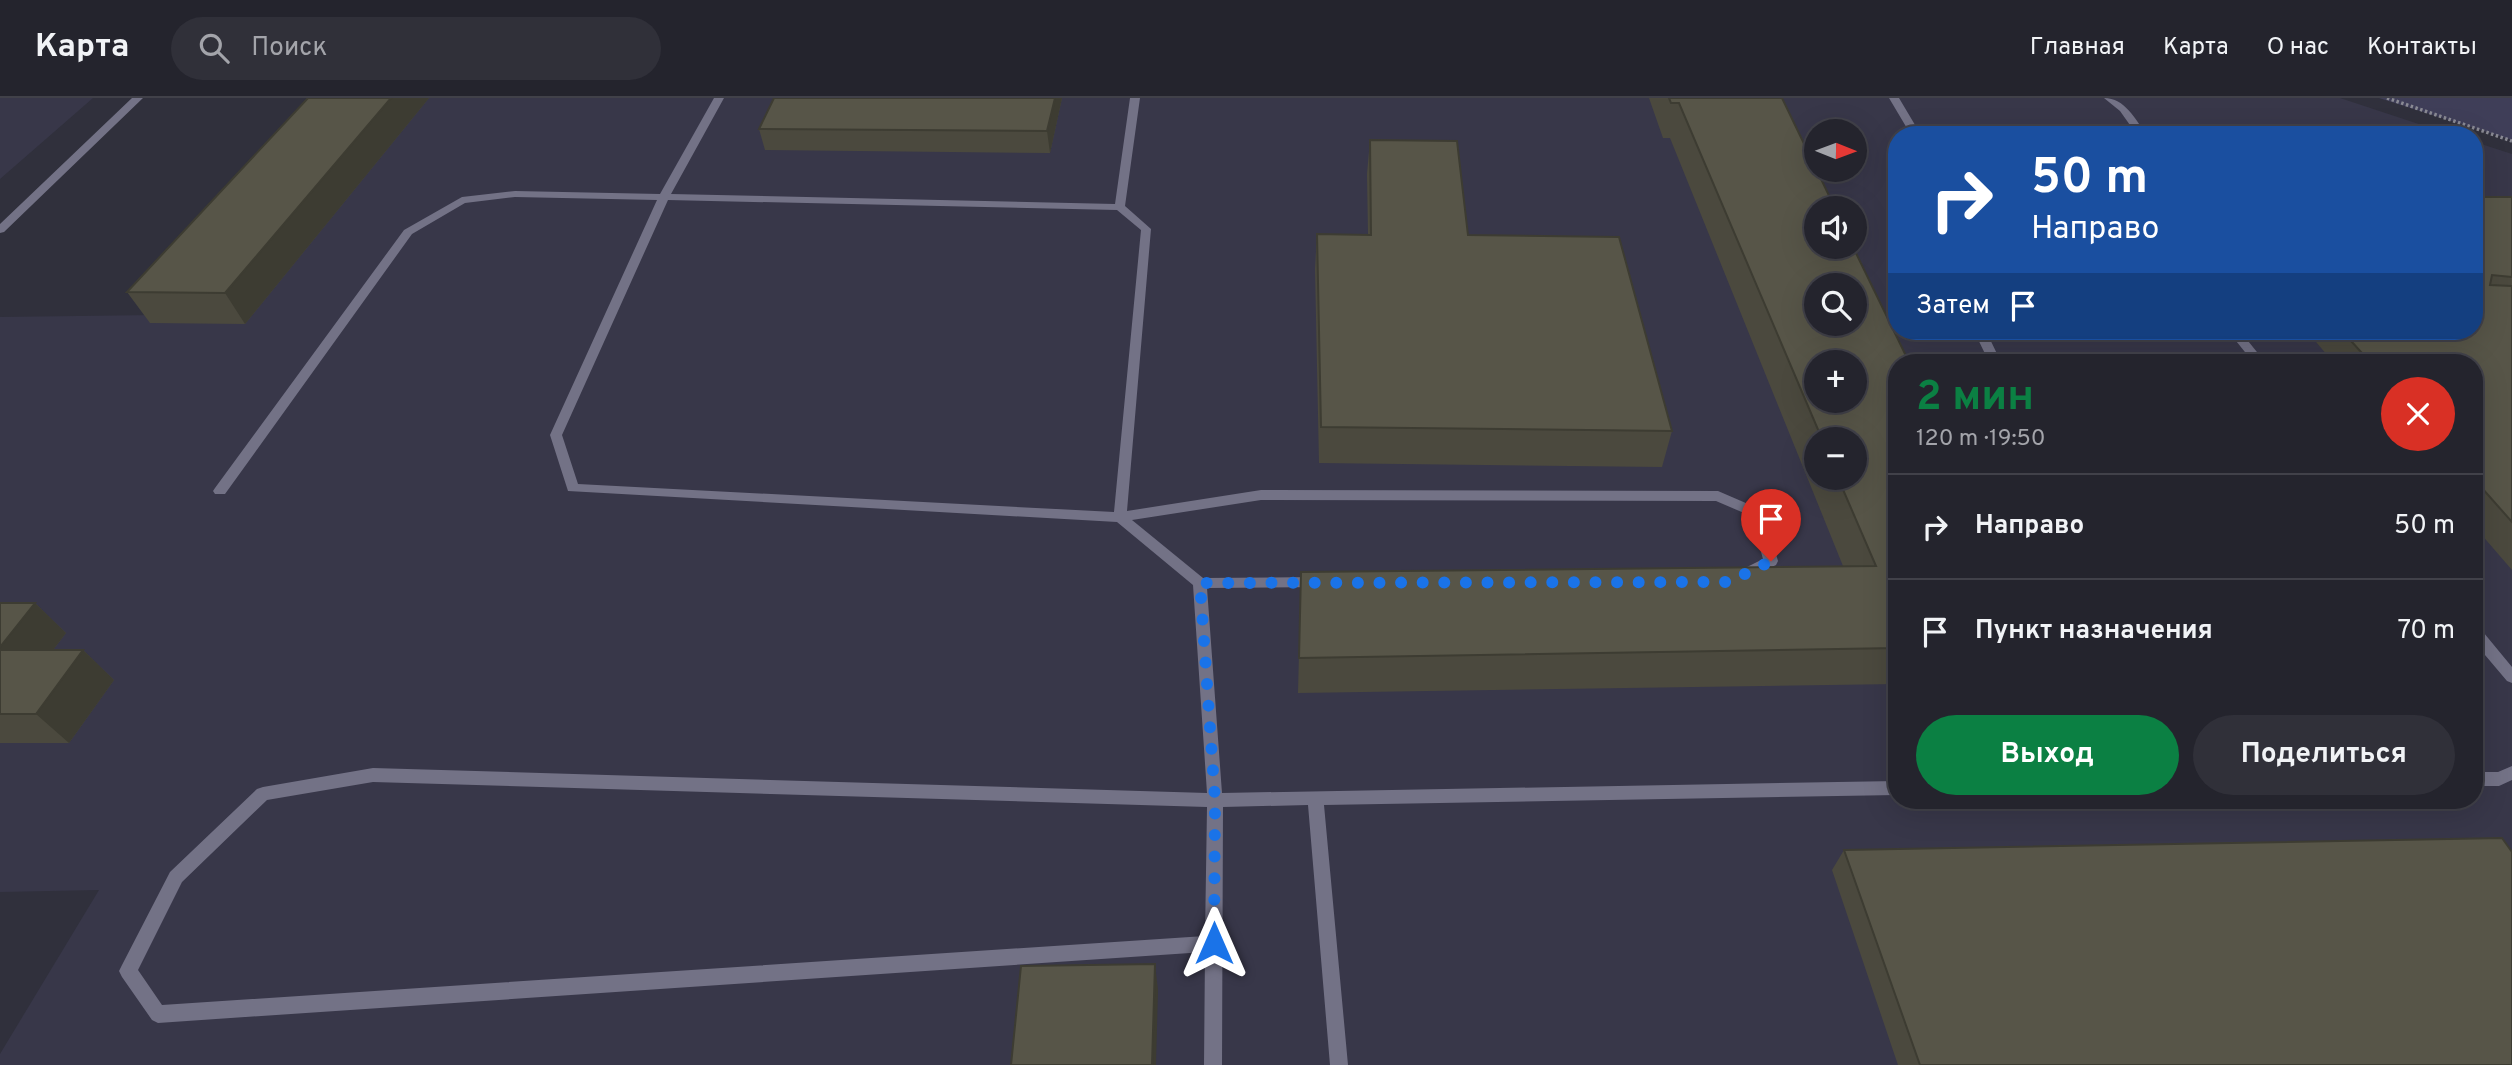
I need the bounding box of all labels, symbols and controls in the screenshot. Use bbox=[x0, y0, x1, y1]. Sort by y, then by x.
search box bbox=[171, 17, 661, 80]
text: Карта bbox=[35, 27, 129, 69]
icon: search bbox=[195, 29, 233, 67]
text: Поиск bbox=[251, 32, 327, 65]
text: Главная bbox=[2030, 33, 2125, 63]
text: Карта bbox=[2163, 33, 2229, 63]
text: О нас bbox=[2267, 33, 2329, 63]
text: Контакты bbox=[2367, 33, 2477, 63]
north arrow bbox=[1804, 119, 1867, 182]
map controls bbox=[1804, 119, 1867, 490]
text: 50 m bbox=[2031, 149, 2148, 211]
icon: right bbox=[1916, 154, 2007, 245]
button: sound bbox=[1804, 196, 1867, 259]
text: Направо bbox=[2031, 210, 2159, 250]
button: search bbox=[1804, 273, 1867, 336]
icon: arrive bbox=[2004, 287, 2042, 325]
text: Затем bbox=[1916, 290, 1990, 323]
button: + bbox=[1804, 350, 1867, 413]
text: 2 мин bbox=[1916, 372, 2034, 425]
button: close bbox=[2381, 377, 2455, 451]
text: 120 m · 19:50 bbox=[1916, 425, 2046, 454]
button: − bbox=[1804, 427, 1867, 490]
pin bbox=[1741, 489, 1801, 561]
icon: arrive bbox=[1752, 500, 1790, 538]
icon: right bbox=[1916, 508, 1954, 546]
text: Направо bbox=[1975, 510, 2084, 543]
text: 50 m bbox=[2394, 510, 2455, 543]
icon: arrive bbox=[1916, 613, 1954, 651]
text: Пункт назначения bbox=[1975, 615, 2213, 648]
text: 70 m bbox=[2397, 615, 2455, 648]
button: Выход bbox=[1916, 715, 2179, 795]
button: Поделиться bbox=[2193, 715, 2455, 795]
position arrow bbox=[1177, 906, 1251, 980]

